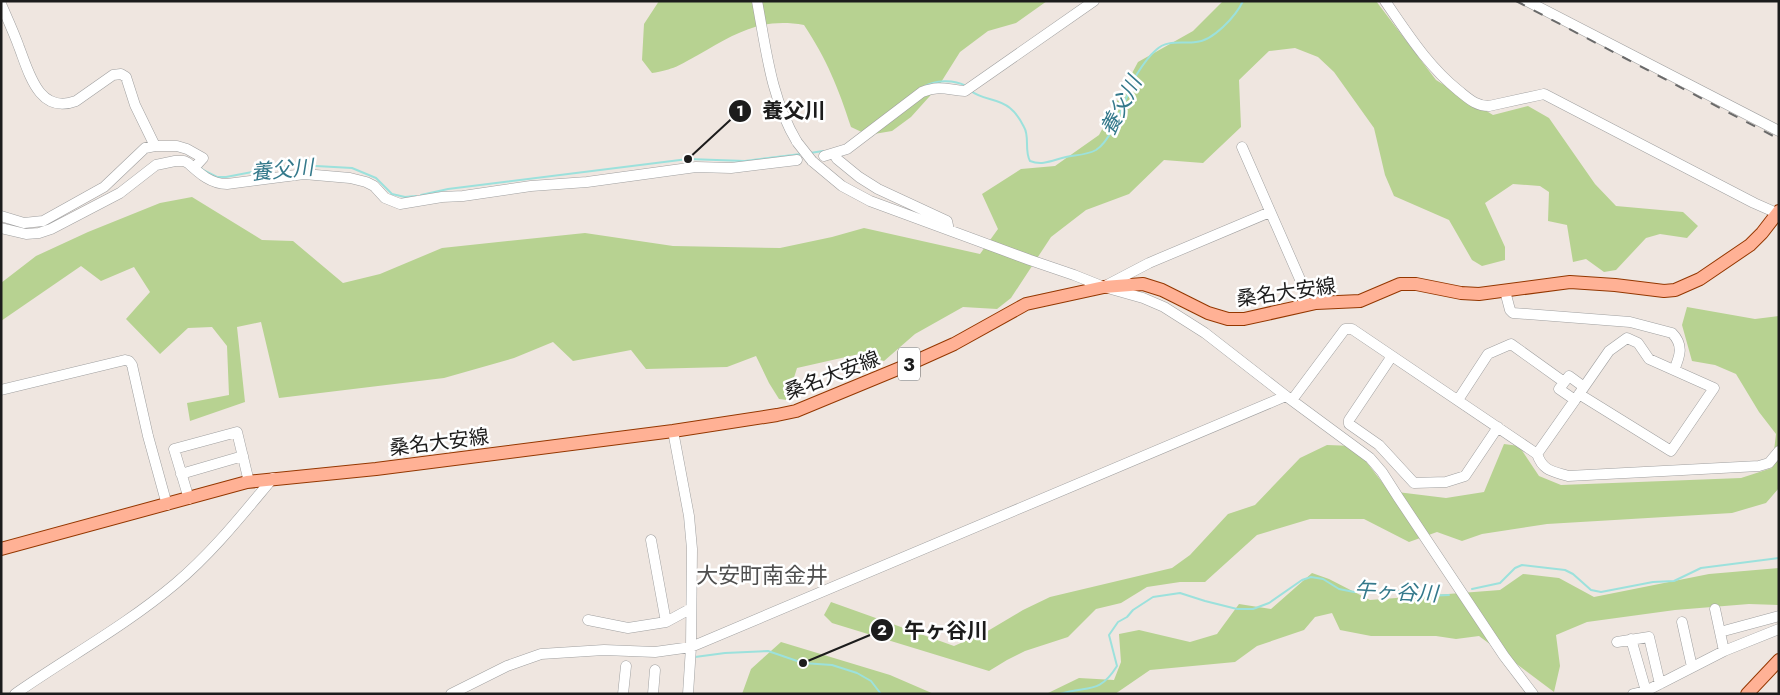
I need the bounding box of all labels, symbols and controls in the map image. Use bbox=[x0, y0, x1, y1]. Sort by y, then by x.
water label: 養父川 bbox=[1093, 69, 1150, 141]
callout: 養父川 bbox=[727, 93, 835, 129]
text: 養父川 bbox=[763, 96, 826, 126]
text: 1 bbox=[736, 100, 744, 122]
water label: 養父川 bbox=[249, 152, 317, 188]
street label: 桑名大安線 bbox=[1235, 271, 1338, 314]
street label: 桑名大安線 bbox=[780, 344, 884, 407]
road number: 3 bbox=[898, 348, 920, 380]
street label: 桑名大安線 bbox=[388, 422, 490, 463]
district label: 大安町南金井 bbox=[696, 559, 828, 591]
water label: 午ヶ谷川 bbox=[1353, 575, 1441, 609]
callout: 午ヶ谷川 bbox=[869, 612, 998, 648]
text: 午ヶ谷川 bbox=[904, 616, 988, 646]
text: 2 bbox=[877, 619, 887, 641]

